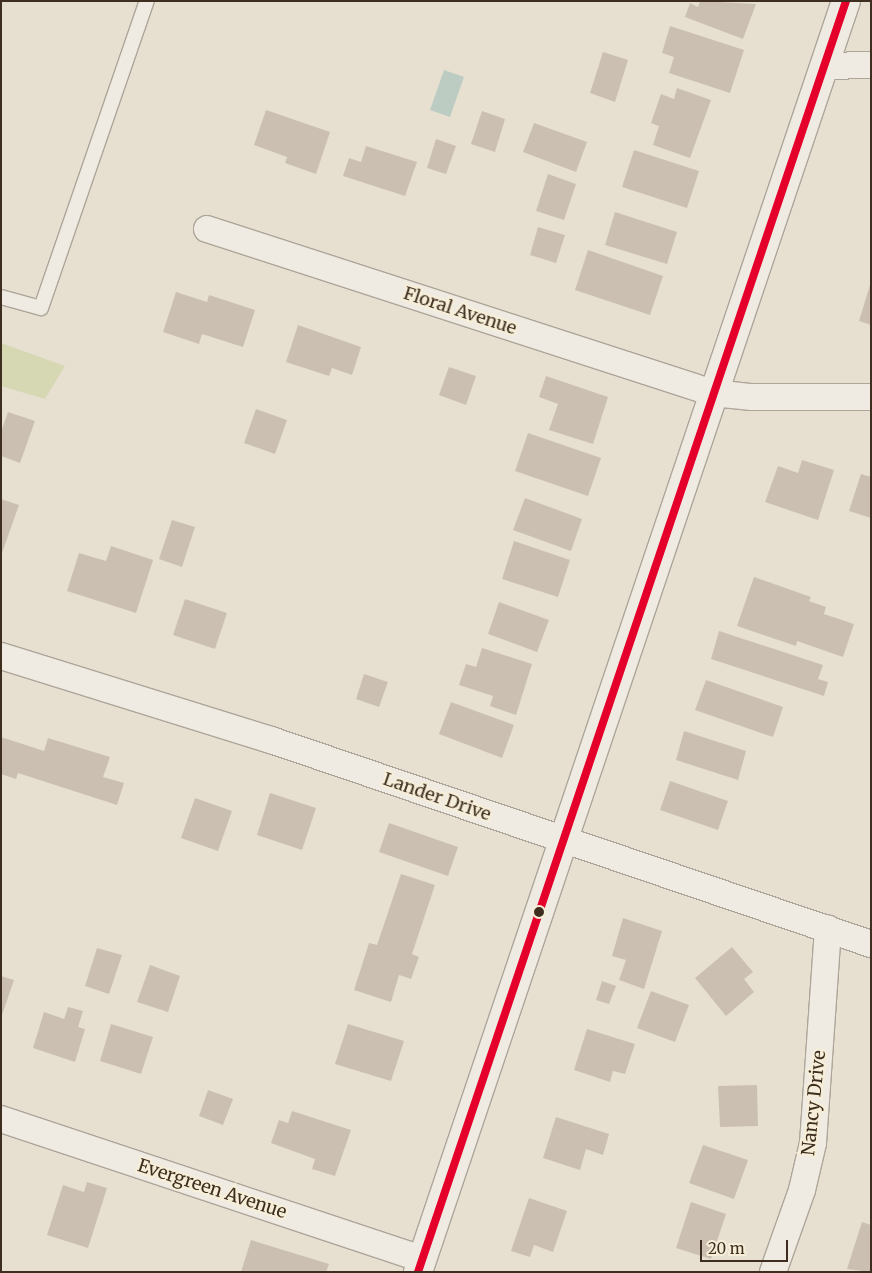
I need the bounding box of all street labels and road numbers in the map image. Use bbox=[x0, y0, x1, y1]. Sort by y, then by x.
street label: Floral Avenue bbox=[401, 283, 519, 339]
street label: Lander Drive bbox=[380, 768, 494, 826]
street label: Nancy Drive bbox=[798, 1049, 830, 1157]
street label: Evergreen Avenue bbox=[135, 1155, 289, 1223]

